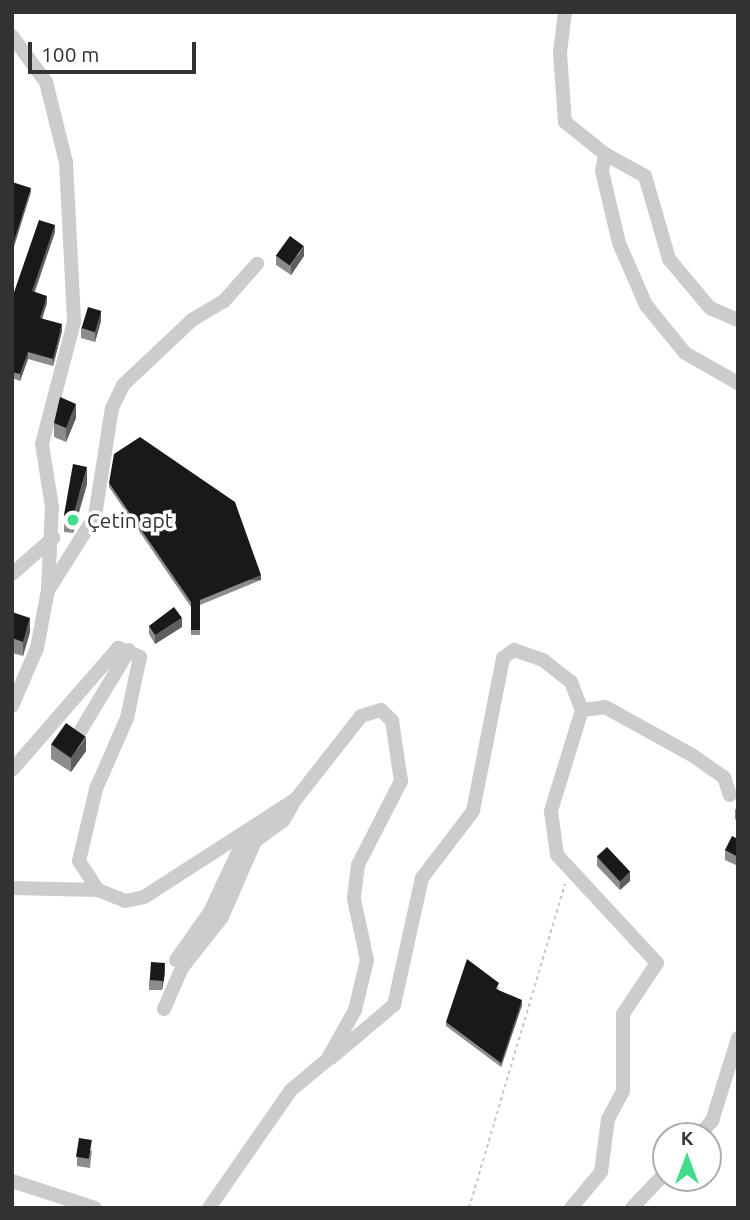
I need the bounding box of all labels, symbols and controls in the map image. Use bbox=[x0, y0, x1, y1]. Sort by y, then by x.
scale bar bbox=[32, 28, 200, 72]
text: 100 m bbox=[41, 42, 99, 66]
place label: Çetin apt bbox=[87, 507, 173, 533]
marker: Çetin apt bbox=[65, 512, 81, 528]
north arrow bbox=[652, 1122, 722, 1192]
text: K bbox=[681, 1127, 693, 1149]

